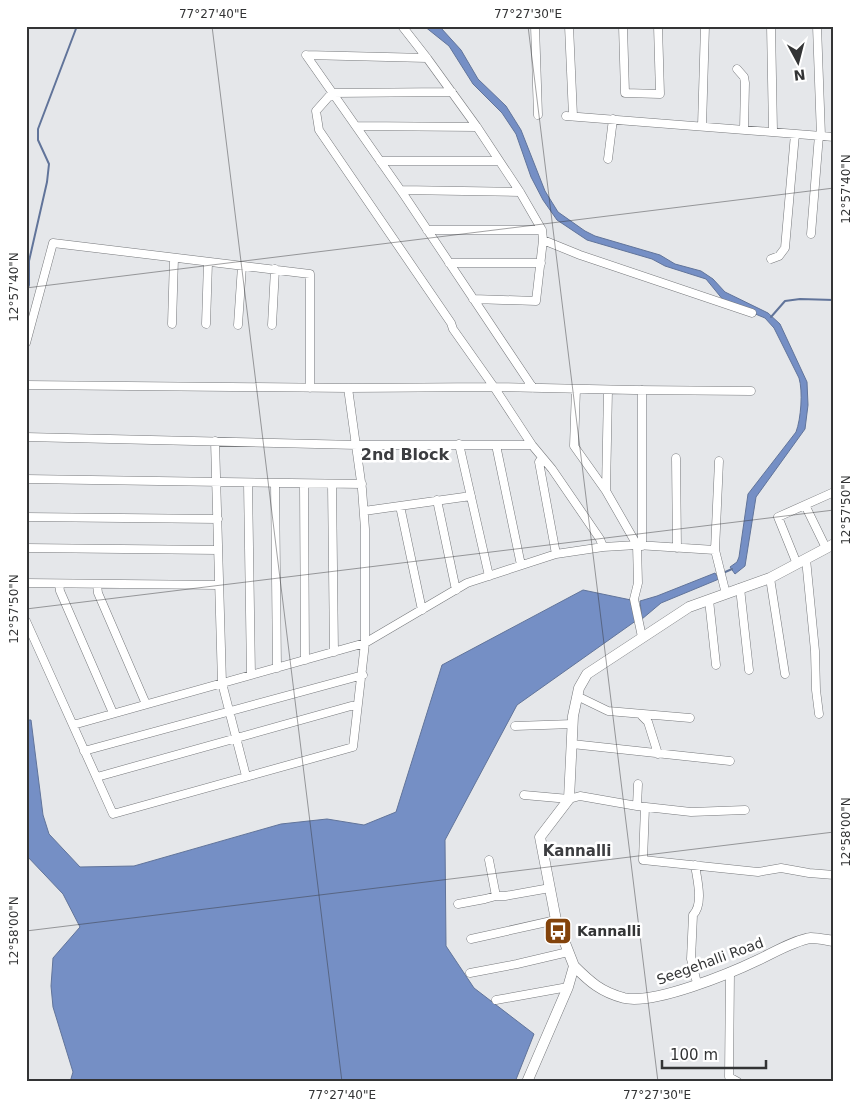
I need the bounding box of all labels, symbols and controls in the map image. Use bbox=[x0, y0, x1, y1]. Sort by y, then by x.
text: 77°27'40"E bbox=[179, 7, 247, 21]
text: 77°27'30"E bbox=[494, 7, 562, 21]
north arrow bbox=[772, 38, 822, 88]
text: N bbox=[793, 66, 806, 84]
text: 12°57'40"N bbox=[839, 154, 853, 224]
text: 12°57'40"N bbox=[7, 252, 21, 322]
district label: 2nd Block bbox=[361, 445, 450, 464]
text: 12°57'50"N bbox=[839, 475, 853, 545]
text: 12°57'50"N bbox=[7, 574, 21, 644]
text: 12°58'00"N bbox=[839, 797, 853, 867]
district label: Kannalli bbox=[543, 842, 611, 860]
text: 12°58'00"N bbox=[7, 896, 21, 966]
bus stop icon: Kannalli bbox=[543, 916, 573, 946]
place label: Kannalli bbox=[577, 923, 641, 939]
street label: Seegehalli Road bbox=[654, 934, 766, 988]
scale bar bbox=[662, 1038, 766, 1070]
text: 100 m bbox=[670, 1046, 718, 1064]
text: 77°27'40"E bbox=[308, 1088, 376, 1102]
text: 77°27'30"E bbox=[623, 1088, 691, 1102]

